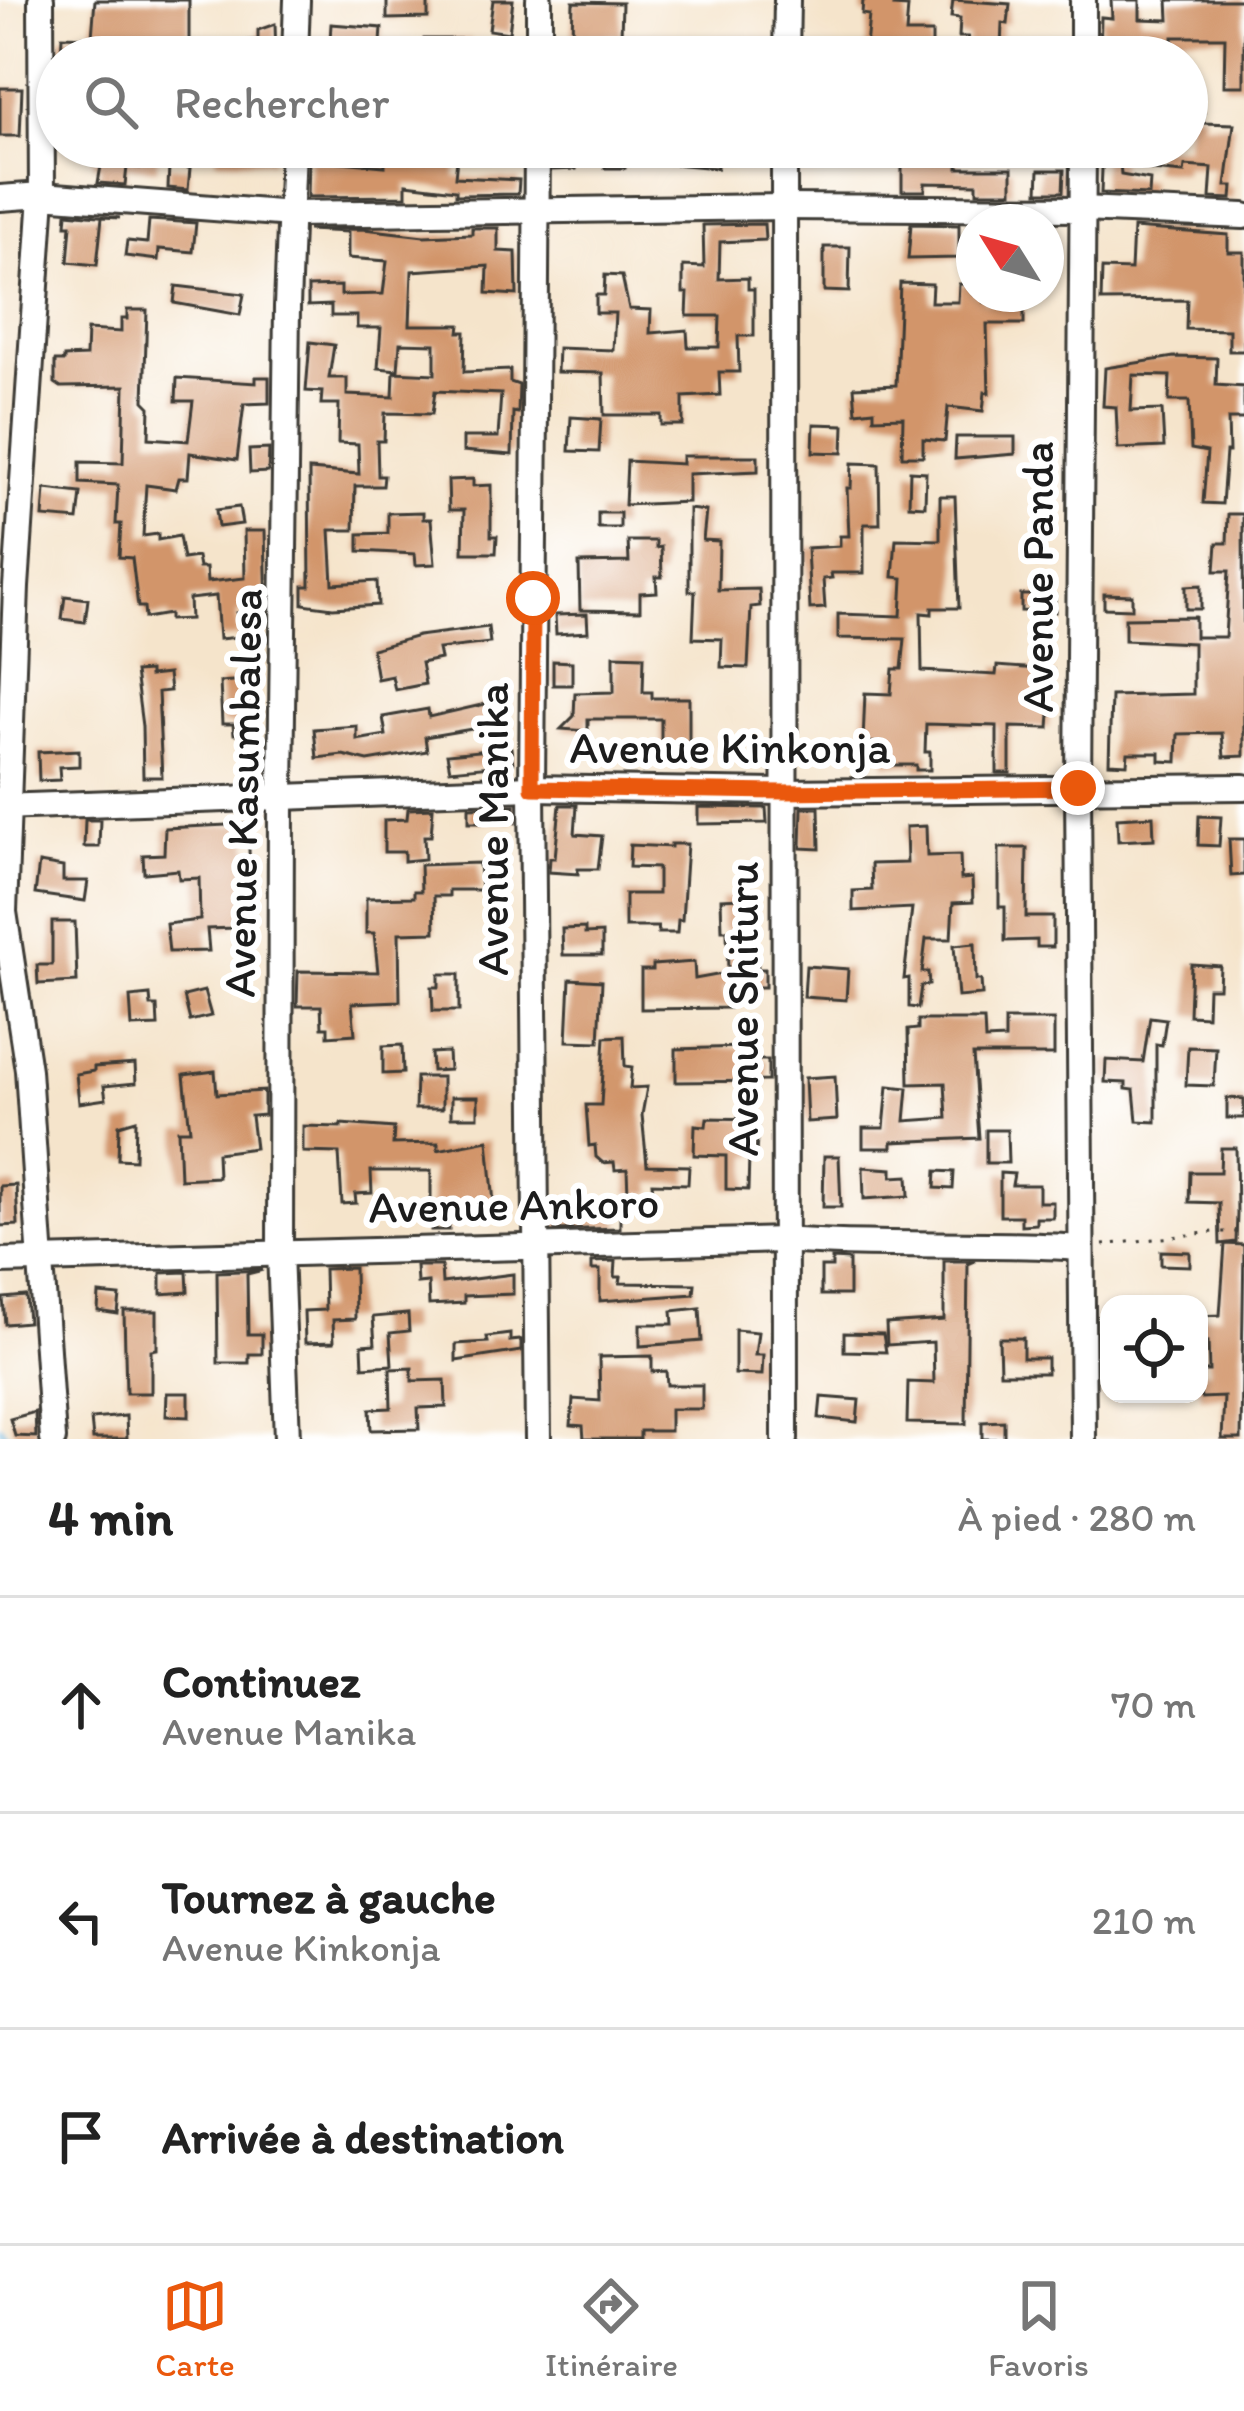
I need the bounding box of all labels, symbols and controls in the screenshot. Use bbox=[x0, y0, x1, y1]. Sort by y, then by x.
search box bbox=[36, 36, 1208, 168]
icon: search bbox=[78, 69, 144, 135]
text: Rechercher bbox=[174, 75, 389, 129]
north arrow bbox=[956, 204, 1064, 312]
street label: Avenue Panda bbox=[1010, 441, 1064, 713]
route start bbox=[506, 571, 560, 625]
street label: Avenue Kasumbalesa bbox=[211, 588, 273, 998]
street label: Avenue Manika bbox=[465, 682, 519, 976]
street label: Avenue Kinkonja bbox=[569, 720, 891, 774]
route end bbox=[1051, 761, 1105, 815]
street label: Avenue Shituru bbox=[715, 861, 769, 1157]
street label: Avenue Ankoro bbox=[368, 1174, 660, 1234]
map controls bbox=[1100, 1295, 1208, 1403]
button: locate bbox=[1100, 1295, 1208, 1403]
text: 4 min bbox=[48, 1487, 173, 1548]
text: À pied · 280 m bbox=[958, 1494, 1196, 1541]
text: Continuez bbox=[162, 1654, 360, 1708]
icon: ahead bbox=[48, 1672, 114, 1738]
text: 70 m bbox=[1111, 1681, 1196, 1728]
text: Avenue Manika bbox=[162, 1708, 416, 1755]
text: Tournez à gauche bbox=[162, 1870, 496, 1924]
icon: left bbox=[48, 1888, 114, 1954]
text: 210 m bbox=[1092, 1897, 1196, 1944]
text: Avenue Kinkonja bbox=[162, 1924, 440, 1971]
icon: arrive bbox=[48, 2104, 114, 2170]
text: Arrivée à destination bbox=[162, 2110, 564, 2164]
tab: Carte bbox=[155, 2273, 235, 2384]
tab: Itinéraire bbox=[545, 2273, 678, 2384]
tab: Favoris bbox=[988, 2273, 1089, 2384]

